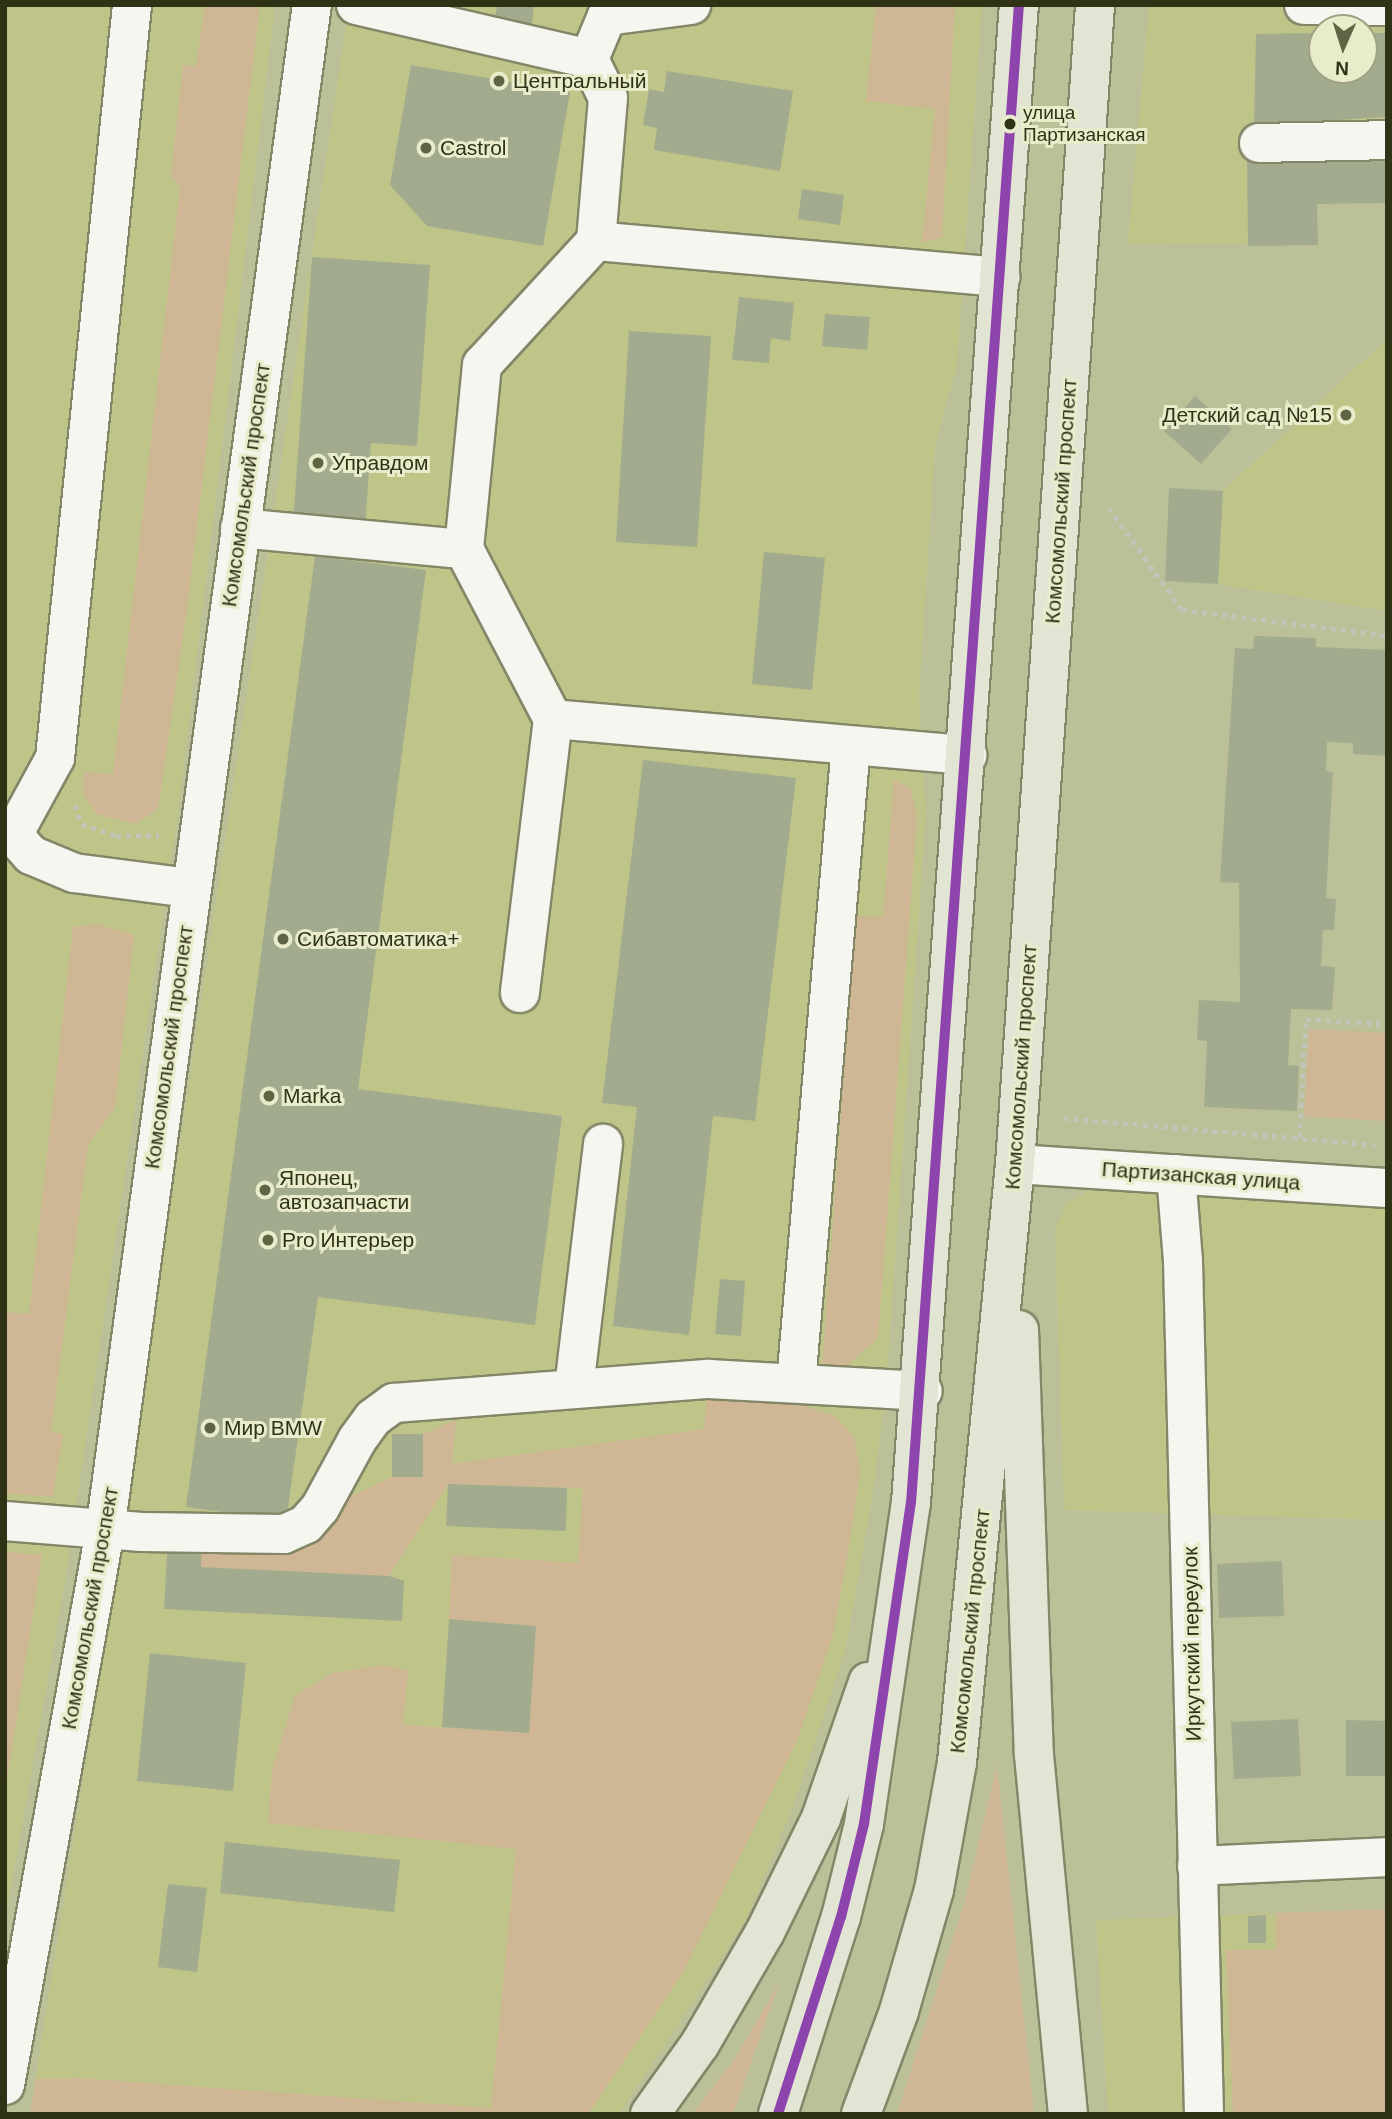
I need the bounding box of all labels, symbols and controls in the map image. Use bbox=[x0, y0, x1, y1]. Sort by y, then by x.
north arrow bbox=[1308, 14, 1378, 84]
text: N bbox=[1335, 58, 1349, 79]
place label: Центральный bbox=[513, 68, 646, 94]
marker: Центральный bbox=[491, 73, 507, 89]
place label: улица Партизанская bbox=[1023, 102, 1146, 146]
marker: улица Партизанская bbox=[1003, 117, 1017, 131]
place label: Castrol bbox=[440, 135, 507, 161]
marker: Castrol bbox=[418, 140, 434, 156]
street label: Комсомольский проспект bbox=[216, 361, 276, 609]
street label: Комсомольский проспект bbox=[1040, 377, 1082, 625]
place label: Детский сад №15 bbox=[1162, 402, 1332, 428]
marker: Детский сад №15 bbox=[1338, 407, 1354, 423]
place label: Управдом bbox=[332, 450, 428, 476]
marker: Управдом bbox=[310, 455, 326, 471]
street label: Комсомольский проспект bbox=[139, 923, 199, 1171]
place label: Сибавтоматика+ bbox=[297, 926, 459, 952]
marker: Сибавтоматика+ bbox=[275, 931, 291, 947]
street label: Комсомольский проспект bbox=[1000, 943, 1042, 1191]
place label: Marka bbox=[283, 1083, 341, 1109]
marker: Marka bbox=[261, 1088, 277, 1104]
street label: Партизанская улица bbox=[1101, 1156, 1301, 1196]
place label: Японец, автозапчасти bbox=[279, 1165, 409, 1215]
marker: Японец, автозапчасти bbox=[257, 1182, 273, 1198]
place label: Pro Интерьер bbox=[282, 1227, 414, 1253]
marker: Pro Интерьер bbox=[260, 1232, 276, 1248]
place label: Мир BMW bbox=[224, 1415, 322, 1441]
marker: Мир BMW bbox=[202, 1420, 218, 1436]
street label: Комсомольский проспект bbox=[56, 1485, 124, 1731]
street label: Комсомольский проспект bbox=[945, 1507, 995, 1755]
street label: Иркутский переулок bbox=[1178, 1546, 1206, 1742]

